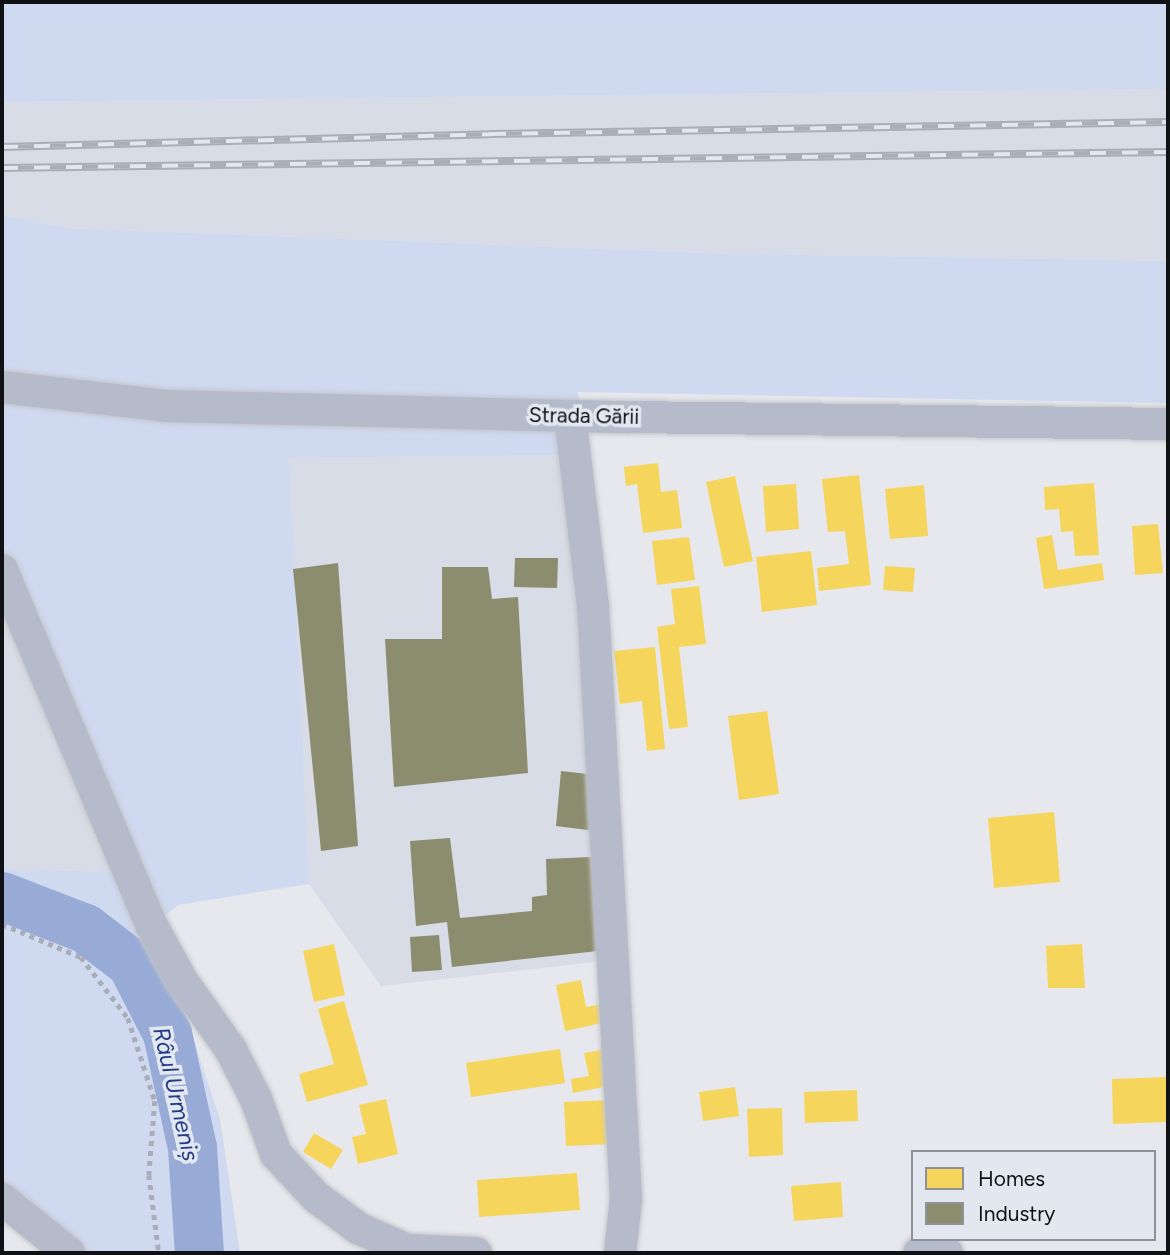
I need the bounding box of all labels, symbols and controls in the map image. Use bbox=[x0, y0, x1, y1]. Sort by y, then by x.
street label: Strada Gării bbox=[529, 402, 639, 430]
water label: Râul Urmeniș bbox=[147, 1024, 205, 1164]
legend bbox=[911, 1150, 1156, 1241]
text: Homes bbox=[978, 1166, 1045, 1191]
text: Industry bbox=[978, 1201, 1055, 1226]

